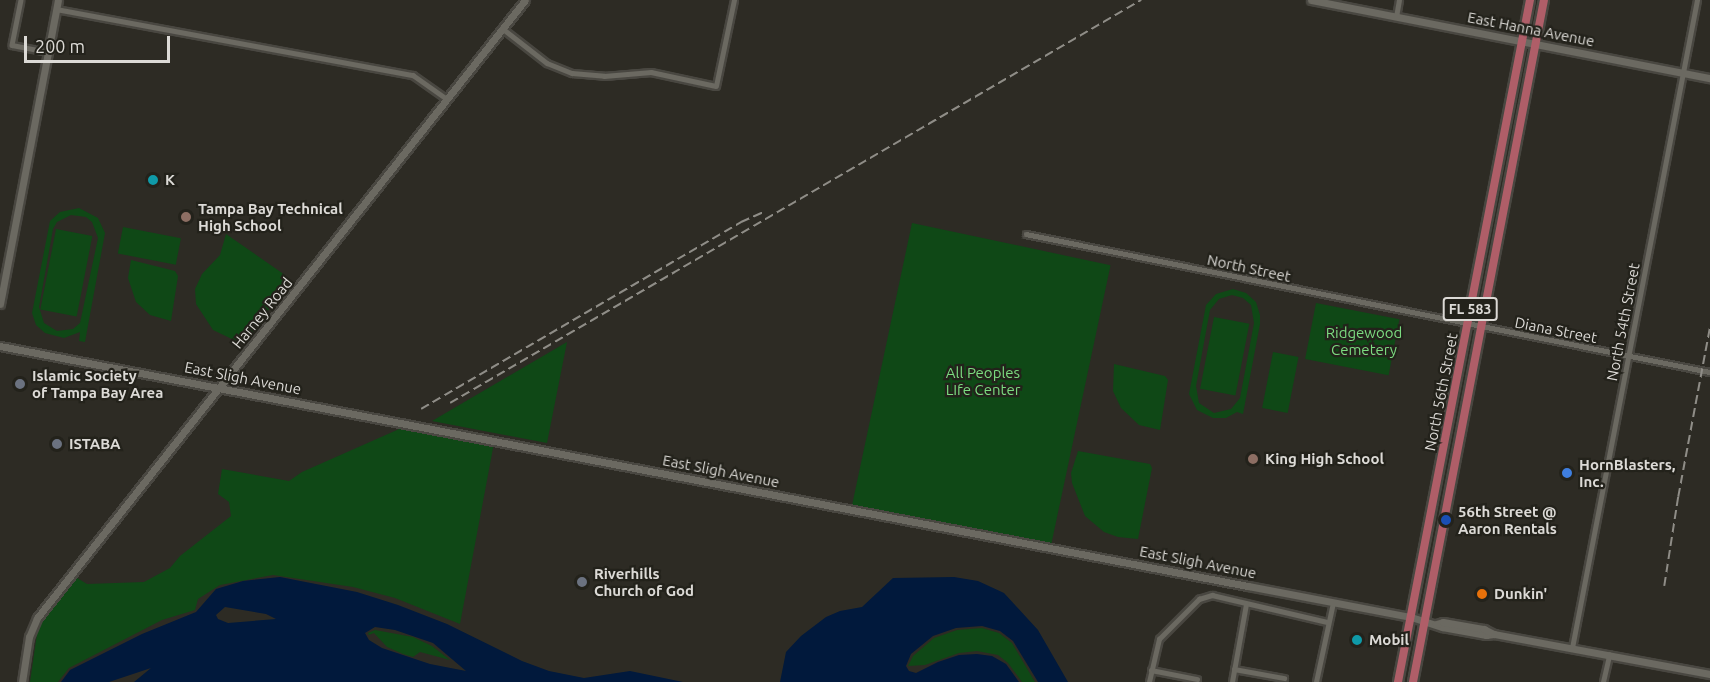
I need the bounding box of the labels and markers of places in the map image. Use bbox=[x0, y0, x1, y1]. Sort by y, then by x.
place label: K bbox=[165, 171, 175, 189]
marker: K bbox=[146, 173, 160, 187]
place label: Tampa Bay Technical High School bbox=[198, 199, 343, 234]
marker: Tampa Bay Technical High School bbox=[179, 210, 193, 224]
place label: Islamic Society of Tampa Bay Area bbox=[32, 366, 163, 401]
marker: Islamic Society of Tampa Bay Area bbox=[13, 377, 27, 391]
place label: ISTABA bbox=[69, 435, 121, 453]
marker: ISTABA bbox=[50, 437, 64, 451]
place label: King High School bbox=[1265, 450, 1384, 468]
marker: King High School bbox=[1246, 452, 1260, 466]
place label: HornBlasters, Inc. bbox=[1579, 455, 1676, 490]
marker: HornBlasters, Inc. bbox=[1560, 466, 1574, 480]
place label: 56th Street @ Aaron Rentals bbox=[1458, 502, 1557, 537]
marker: 56th Street @ Aaron Rentals bbox=[1439, 513, 1453, 527]
place label: Riverhills Church of God bbox=[594, 564, 694, 599]
marker: Riverhills Church of God bbox=[575, 575, 589, 589]
place label: Dunkin' bbox=[1494, 585, 1547, 603]
marker: Dunkin' bbox=[1475, 587, 1489, 601]
place label: Mobil bbox=[1369, 631, 1409, 649]
marker: Mobil bbox=[1350, 633, 1364, 647]

